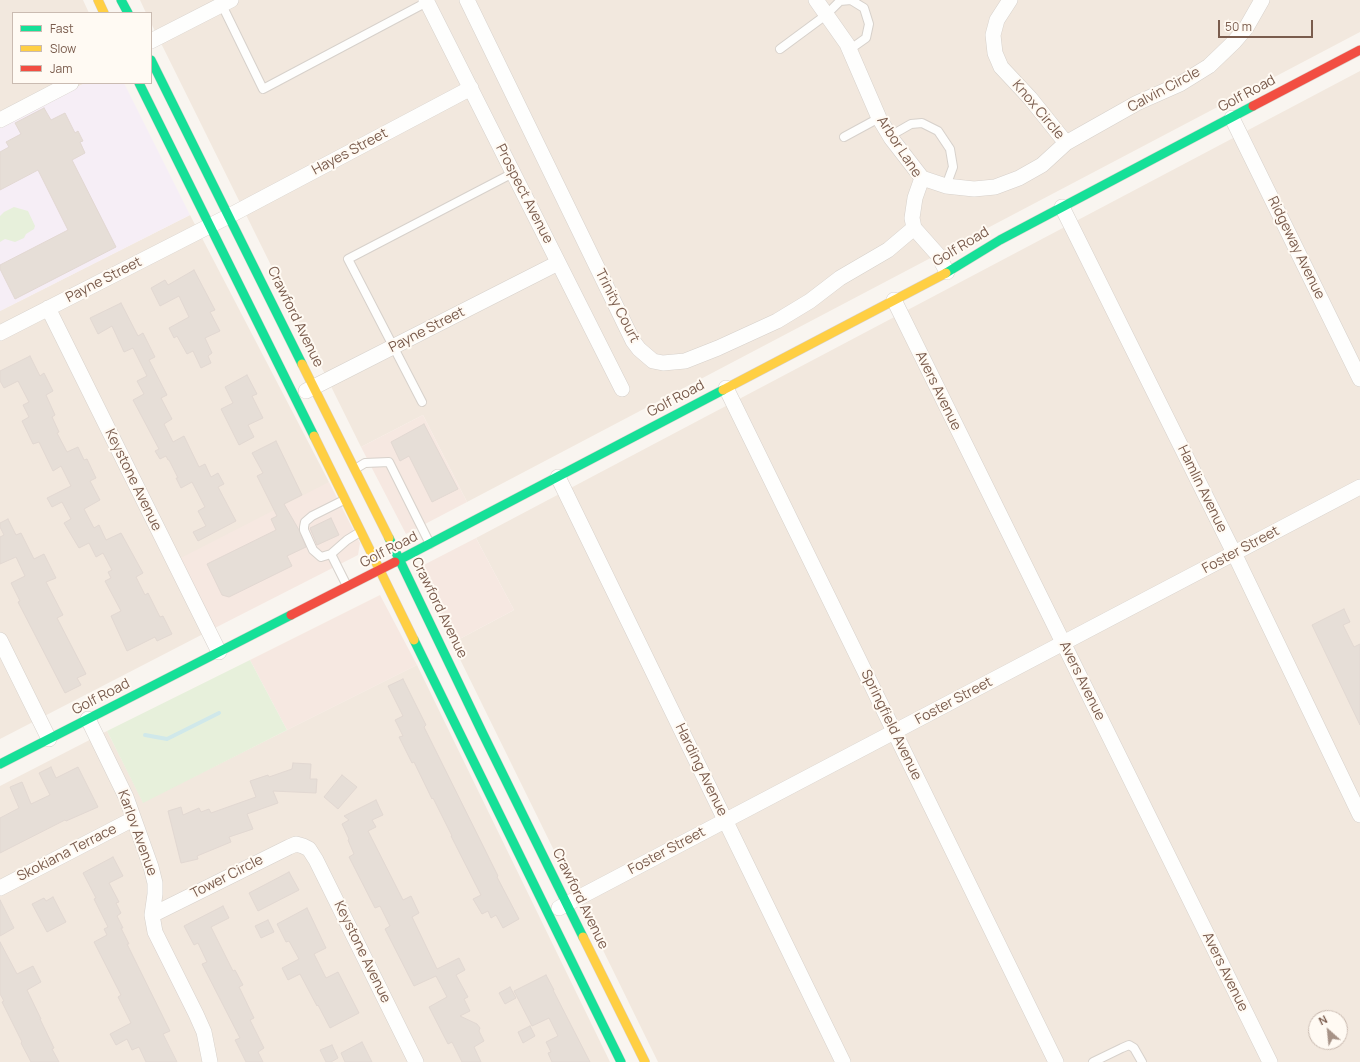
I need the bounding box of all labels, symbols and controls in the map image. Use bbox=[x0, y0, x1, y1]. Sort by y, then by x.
legend bbox=[12, 12, 152, 84]
scale bar bbox=[1220, 12, 1315, 38]
text: 50 m bbox=[1225, 18, 1252, 35]
text: Fast bbox=[50, 20, 74, 37]
text: Slow bbox=[50, 40, 76, 57]
text: Jam bbox=[50, 60, 72, 77]
street label: Calvin Circle bbox=[1125, 64, 1203, 116]
street label: Golf Road bbox=[1216, 72, 1278, 116]
street label: Knox Circle bbox=[1008, 77, 1068, 143]
street label: Arbor Lane bbox=[873, 113, 925, 181]
street label: Hayes Street bbox=[309, 125, 391, 179]
street label: Prospect Avenue bbox=[492, 141, 556, 247]
street label: Ridgeway Avenue bbox=[1264, 194, 1328, 302]
street label: Golf Road bbox=[930, 224, 992, 270]
street label: Payne Street bbox=[63, 254, 145, 306]
street label: Crawford Avenue bbox=[263, 264, 327, 370]
street label: Trinity Court bbox=[591, 266, 643, 346]
street label: Payne Street bbox=[386, 304, 468, 356]
street label: Avers Avenue bbox=[912, 349, 964, 433]
street label: Golf Road bbox=[645, 377, 707, 421]
street label: Keystone Avenue bbox=[101, 426, 165, 534]
street label: Hamlin Avenue bbox=[1174, 443, 1230, 535]
street label: Foster Street bbox=[1200, 523, 1282, 577]
street label: Golf Road bbox=[357, 528, 421, 572]
street label: Crawford Avenue bbox=[407, 555, 471, 661]
street label: Avers Avenue bbox=[1056, 639, 1108, 723]
street label: Springfield Avenue bbox=[857, 667, 925, 783]
street label: Foster Street bbox=[913, 674, 995, 728]
street label: Golf Road bbox=[69, 675, 133, 719]
street label: Harding Avenue bbox=[671, 721, 731, 819]
street label: Karlov Avenue bbox=[114, 788, 160, 878]
street label: Skokiana Terrace bbox=[14, 821, 120, 885]
street label: Foster Street bbox=[626, 824, 708, 878]
street label: Crawford Avenue bbox=[548, 846, 612, 952]
street label: Tower Circle bbox=[188, 852, 266, 902]
street label: Keystone Avenue bbox=[330, 898, 394, 1006]
street label: Avers Avenue bbox=[1199, 930, 1251, 1014]
north arrow bbox=[1308, 1010, 1348, 1050]
text: N bbox=[1316, 1011, 1330, 1028]

